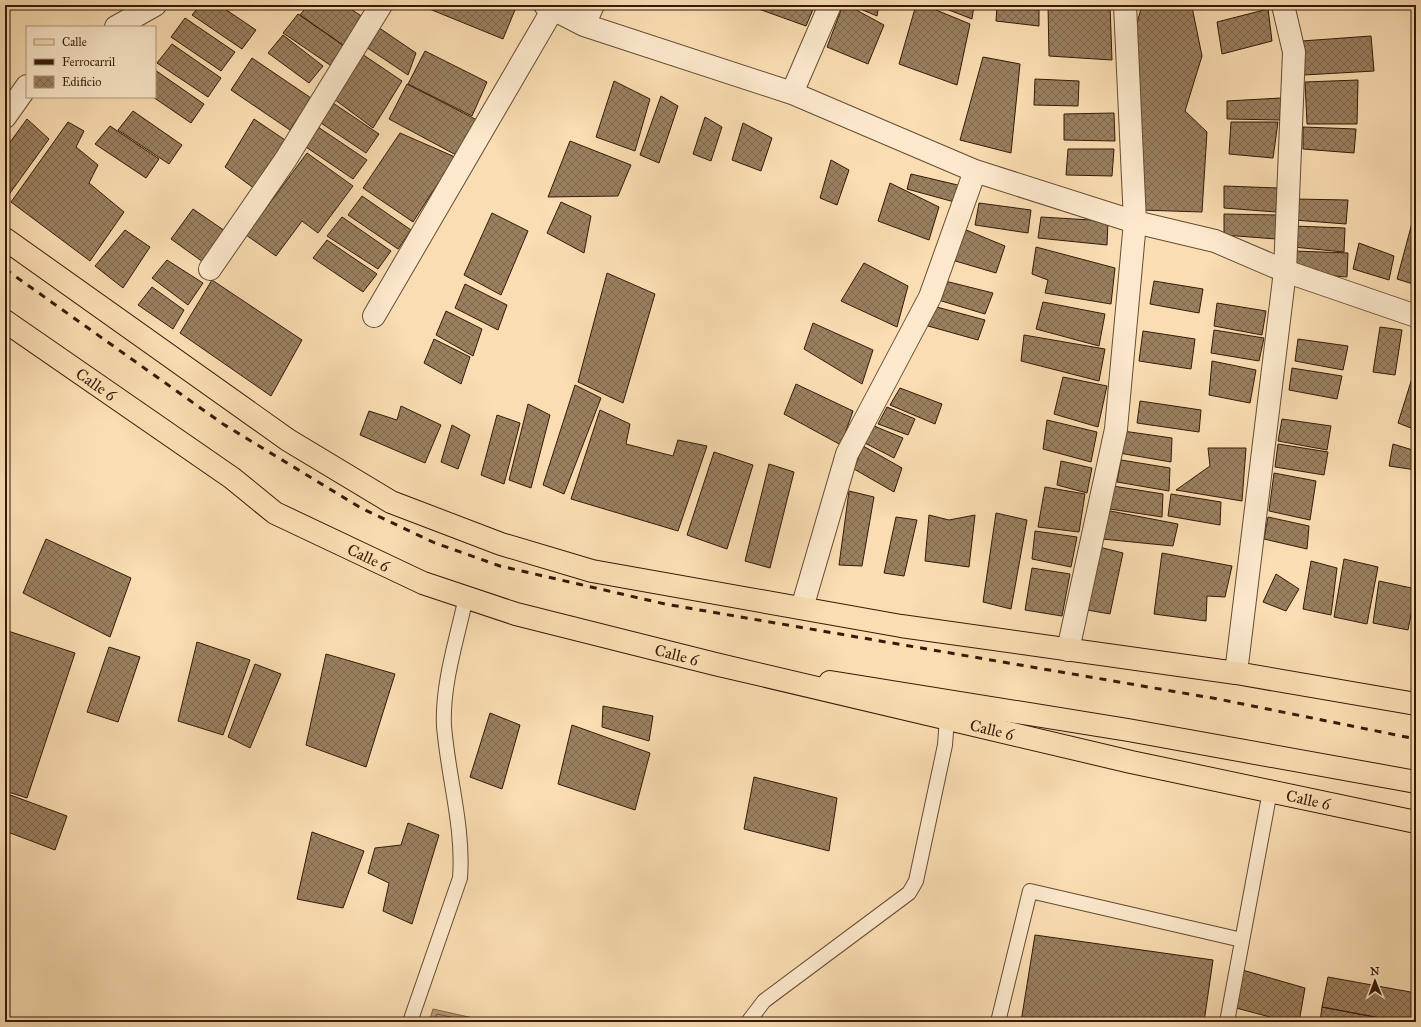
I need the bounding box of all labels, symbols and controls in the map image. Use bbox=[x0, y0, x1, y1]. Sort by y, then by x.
legend bbox=[26, 26, 156, 98]
text: Calle bbox=[62, 35, 87, 49]
text: Ferrocarril bbox=[62, 55, 116, 69]
text: Edificio bbox=[62, 75, 101, 89]
street label: Calle 6 bbox=[72, 364, 120, 406]
street label: Calle 6 bbox=[344, 540, 393, 576]
street label: Calle 6 bbox=[653, 640, 701, 670]
street label: Calle 6 bbox=[968, 715, 1017, 744]
street label: Calle 6 bbox=[1284, 786, 1333, 814]
north arrow bbox=[1355, 961, 1395, 1001]
text: N bbox=[1370, 965, 1380, 978]

